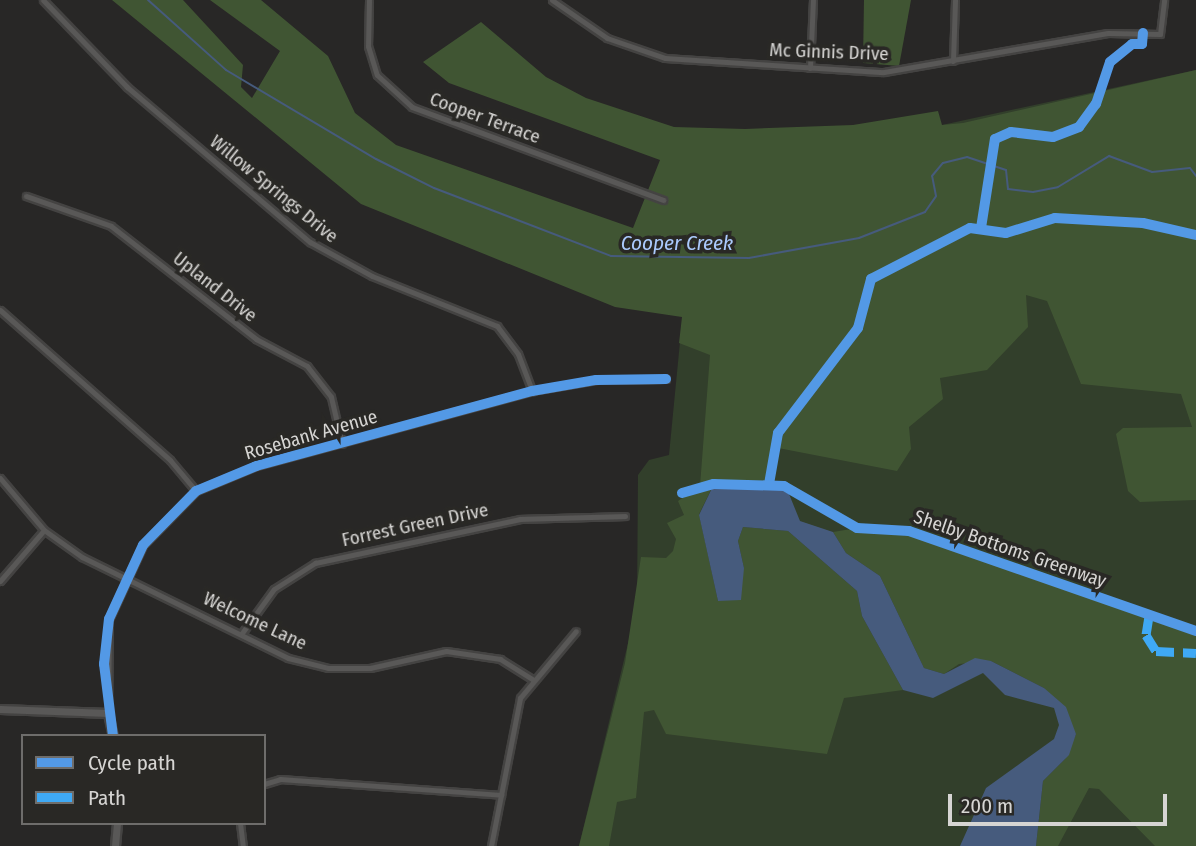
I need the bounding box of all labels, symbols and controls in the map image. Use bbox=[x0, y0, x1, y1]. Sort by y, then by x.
street label: Mc Ginnis Drive bbox=[769, 39, 889, 65]
street label: Cooper Terrace bbox=[427, 87, 543, 149]
street label: Willow Springs Drive bbox=[205, 130, 343, 248]
water label: Cooper Creek bbox=[621, 230, 733, 256]
street label: Upland Drive bbox=[168, 247, 262, 327]
street label: Rosebank Avenue bbox=[242, 405, 380, 465]
street label: Forrest Green Drive bbox=[340, 498, 490, 552]
street label: Shelby Bottoms Greenway bbox=[911, 505, 1109, 593]
street label: Welcome Lane bbox=[200, 587, 310, 655]
legend bbox=[21, 734, 266, 825]
text: Cycle path bbox=[88, 750, 176, 776]
scale bar bbox=[951, 780, 1170, 824]
text: Path bbox=[88, 785, 126, 811]
text: 200 m bbox=[961, 793, 1013, 819]

